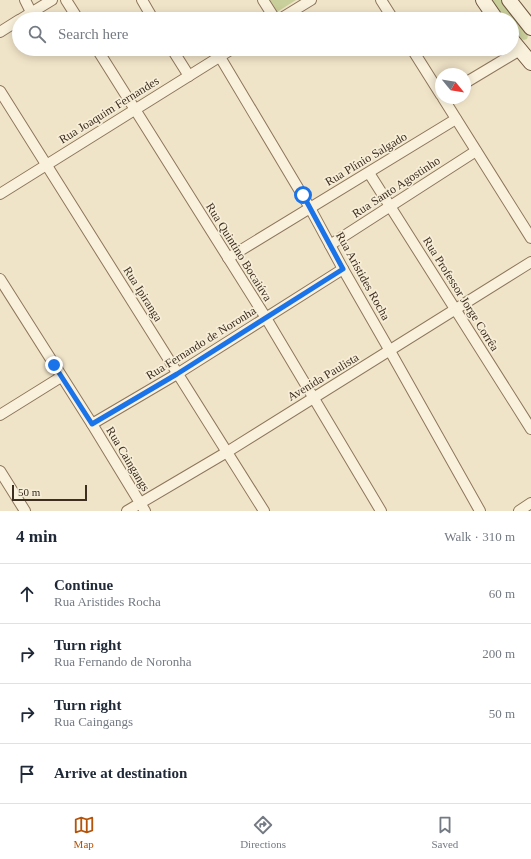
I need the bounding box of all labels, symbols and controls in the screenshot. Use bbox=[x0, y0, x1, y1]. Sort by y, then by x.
search box bbox=[12, 12, 519, 56]
icon: search bbox=[26, 23, 48, 45]
text: Search here bbox=[58, 26, 128, 42]
north arrow bbox=[435, 68, 471, 104]
street label: Rua Joaquim Fernandes bbox=[56, 73, 162, 146]
street label: Rua Plínio Salgado bbox=[323, 129, 409, 189]
street label: Rua Santo Agostinho bbox=[349, 153, 443, 221]
route start bbox=[294, 186, 312, 204]
street label: Rua Quintino Bocaiúva bbox=[203, 200, 275, 304]
street label: Rua Aristides Rocha bbox=[333, 229, 393, 323]
street label: Rua Professor Jorge Corrêa bbox=[420, 234, 502, 354]
street label: Rua Ipiranga bbox=[121, 264, 166, 325]
street label: Rua Fernando de Noronha bbox=[143, 303, 259, 383]
street label: Avenida Paulista bbox=[285, 350, 362, 404]
route end bbox=[45, 356, 63, 374]
street label: Rua Caingangs bbox=[103, 424, 153, 494]
scale bar bbox=[12, 483, 87, 502]
text: 50 m bbox=[18, 486, 40, 498]
text: 4 min bbox=[16, 527, 57, 546]
text: Walk · 310 m bbox=[444, 529, 515, 544]
text: Continue bbox=[54, 577, 113, 593]
icon: ahead bbox=[16, 583, 38, 605]
text: 60 m bbox=[489, 586, 515, 601]
text: Rua Aristides Rocha bbox=[54, 594, 161, 609]
text: Turn right bbox=[54, 637, 121, 653]
icon: right bbox=[16, 643, 38, 665]
text: 200 m bbox=[482, 646, 515, 661]
text: Rua Fernando de Noronha bbox=[54, 654, 192, 669]
text: Turn right bbox=[54, 697, 121, 713]
icon: right bbox=[16, 703, 38, 725]
text: 50 m bbox=[489, 706, 515, 721]
text: Rua Caingangs bbox=[54, 714, 133, 729]
icon: arrive bbox=[16, 763, 38, 785]
text: Arrive at destination bbox=[54, 765, 187, 781]
tab: Map bbox=[73, 814, 95, 850]
tab: Directions bbox=[240, 814, 286, 850]
tab: Saved bbox=[431, 814, 458, 850]

